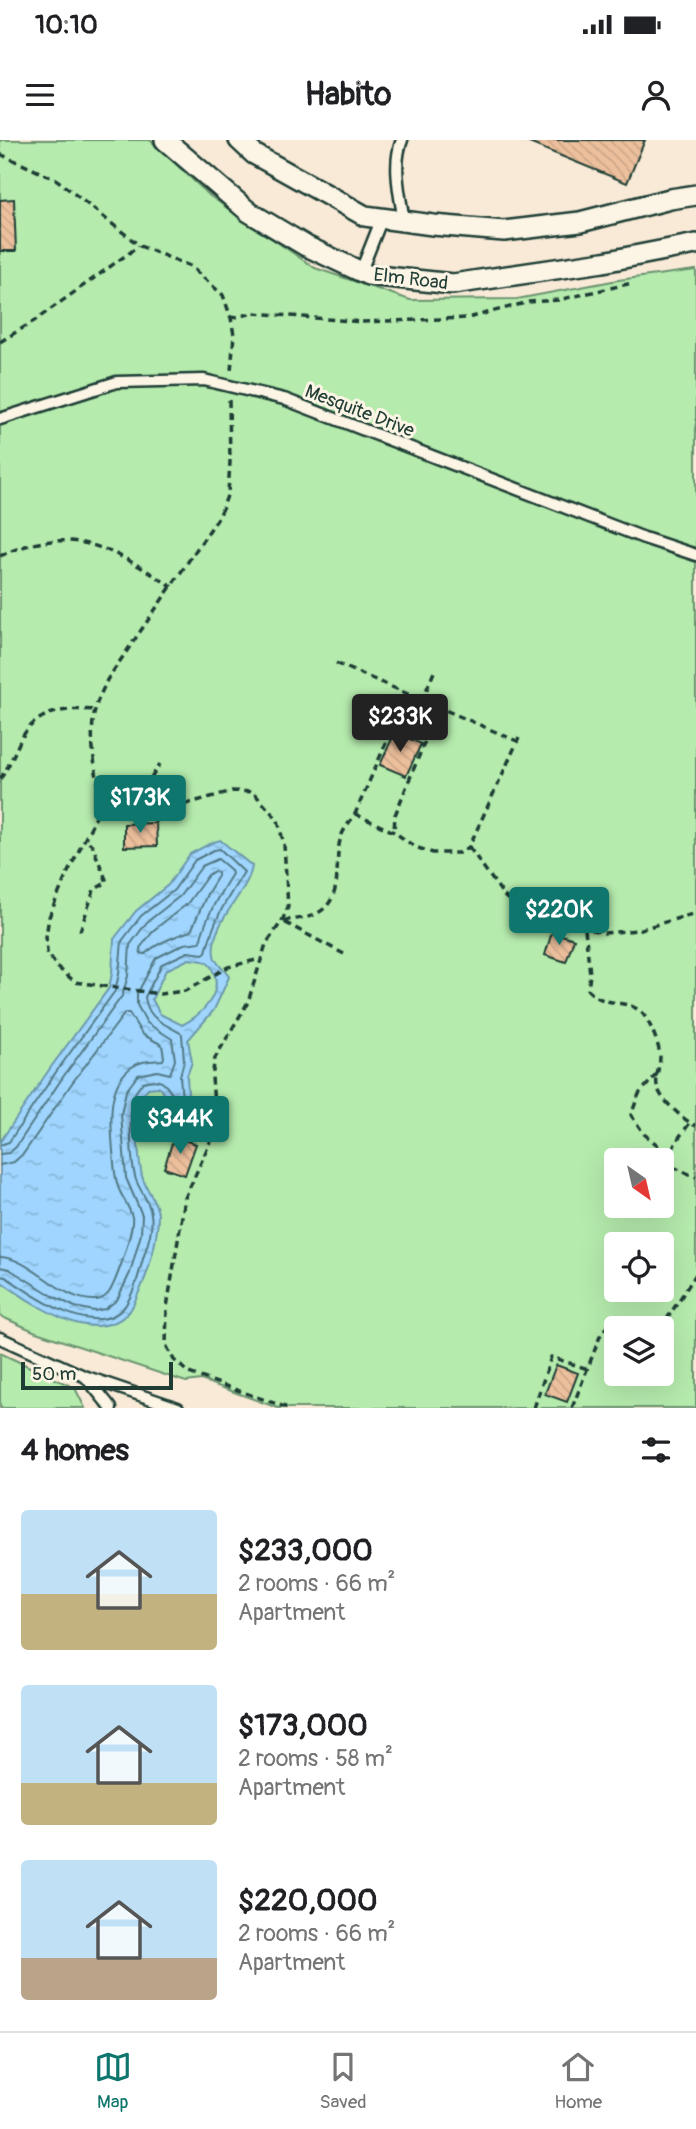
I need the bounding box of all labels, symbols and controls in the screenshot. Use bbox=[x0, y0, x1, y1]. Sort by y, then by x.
text: 10:10 bbox=[35, 9, 98, 41]
text: Habito bbox=[305, 75, 391, 115]
icon: menu bbox=[21, 76, 59, 114]
icon: person bbox=[637, 76, 675, 114]
street label: Elm Road bbox=[372, 263, 449, 295]
street label: Mesquite Drive bbox=[302, 379, 418, 443]
pin: $233K bbox=[351, 694, 449, 754]
text: $233K bbox=[368, 702, 432, 731]
pin: $173K bbox=[91, 776, 189, 835]
text: $173K bbox=[110, 783, 170, 812]
pin: $220K bbox=[510, 888, 608, 947]
text: $220K bbox=[525, 895, 593, 924]
pin: $344K bbox=[131, 1096, 229, 1156]
text: $344K bbox=[147, 1104, 213, 1133]
north arrow bbox=[604, 1148, 674, 1218]
map controls bbox=[604, 1148, 674, 1386]
button: locate bbox=[604, 1232, 674, 1302]
button: layers bbox=[604, 1316, 674, 1386]
scale bar bbox=[21, 1359, 173, 1391]
text: 50 m bbox=[32, 1362, 76, 1386]
icon: filters bbox=[637, 1431, 675, 1469]
text: 4 homes bbox=[21, 1432, 129, 1469]
text: $233,000 bbox=[238, 1532, 373, 1569]
icon: home bbox=[77, 1538, 161, 1622]
text: 2 rooms · 66 m² bbox=[238, 1569, 395, 1598]
text: Apartment bbox=[238, 1598, 345, 1627]
text: $173,000 bbox=[238, 1707, 368, 1744]
icon: home bbox=[77, 1713, 161, 1797]
text: 2 rooms · 58 m² bbox=[238, 1744, 393, 1773]
text: Apartment bbox=[238, 1773, 345, 1802]
text: $220,000 bbox=[238, 1882, 377, 1919]
icon: home bbox=[77, 1888, 161, 1972]
text: 2 rooms · 66 m² bbox=[238, 1919, 395, 1948]
text: Apartment bbox=[238, 1948, 345, 1977]
tab: Map bbox=[94, 2048, 132, 2114]
tab: Saved bbox=[319, 2048, 367, 2114]
tab: Home bbox=[554, 2048, 602, 2114]

